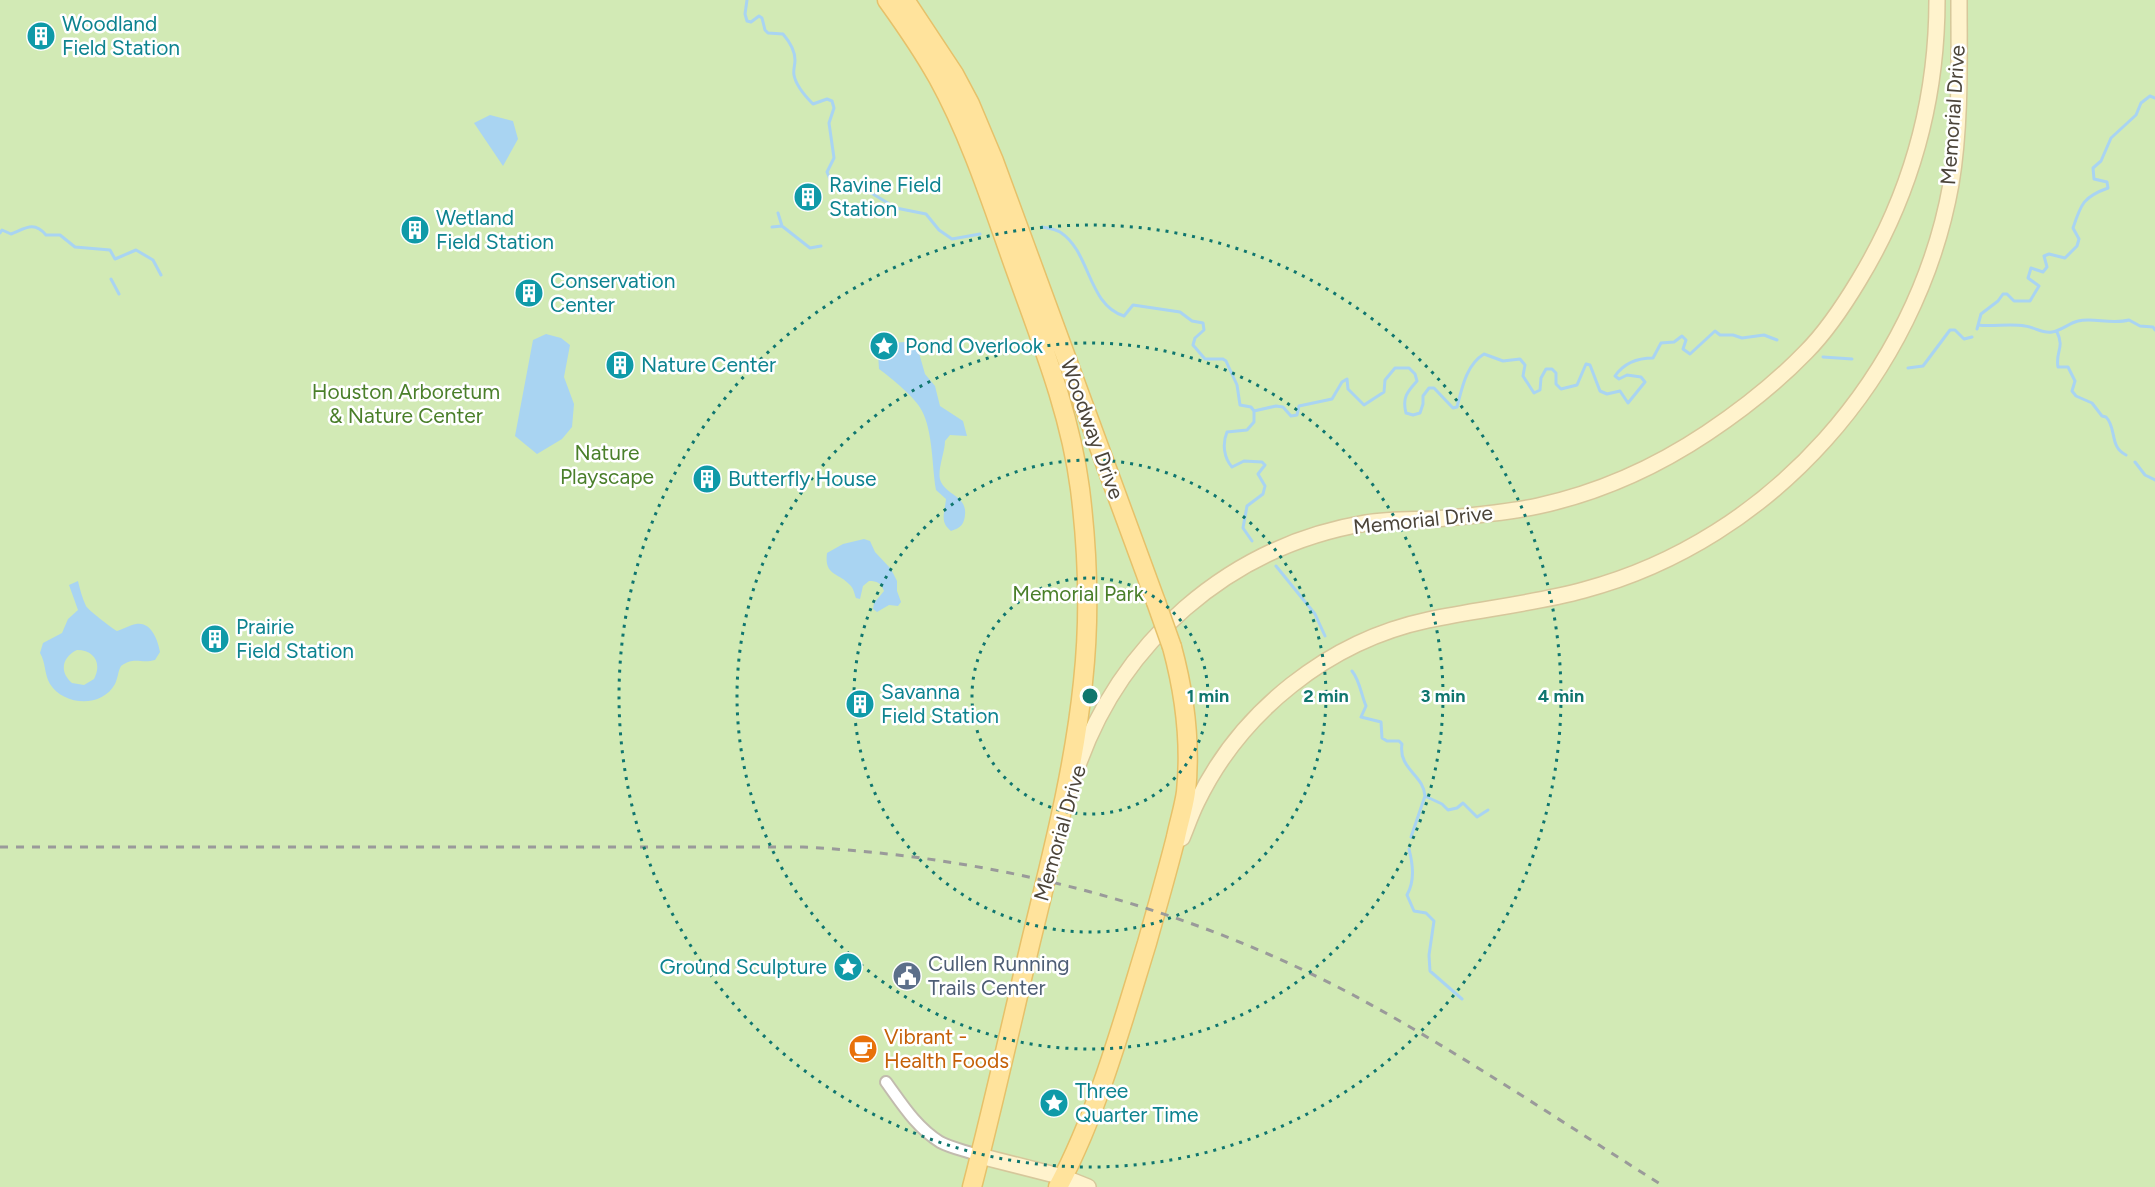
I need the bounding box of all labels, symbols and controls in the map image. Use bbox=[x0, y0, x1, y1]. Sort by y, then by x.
place label: Woodland Field Station bbox=[62, 11, 180, 60]
building icon: Woodland Field Station bbox=[25, 20, 57, 52]
street label: Memorial Drive bbox=[1935, 44, 1970, 186]
place label: Ravine Field Station bbox=[829, 172, 942, 221]
building icon: Ravine Field Station bbox=[792, 181, 824, 213]
place label: Wetland Field Station bbox=[436, 205, 554, 254]
building icon: Wetland Field Station bbox=[399, 214, 431, 246]
place label: Conservation Center bbox=[550, 268, 675, 317]
building icon: Conservation Center bbox=[513, 277, 545, 309]
place icon: Pond Overlook bbox=[868, 330, 900, 362]
place label: Pond Overlook bbox=[905, 333, 1044, 358]
building icon: Nature Center bbox=[604, 349, 636, 381]
place label: Nature Center bbox=[641, 352, 776, 377]
street label: Woodway Drive bbox=[1055, 355, 1129, 502]
park label: Houston Arboretum & Nature Center bbox=[312, 379, 500, 428]
park label: Nature Playscape bbox=[560, 440, 654, 489]
building icon: Butterfly House bbox=[691, 463, 723, 495]
place label: Butterfly House bbox=[728, 466, 876, 491]
street label: Memorial Drive bbox=[1352, 500, 1494, 539]
park label: Memorial Park bbox=[1012, 581, 1145, 606]
place label: Prairie Field Station bbox=[236, 614, 354, 663]
building icon: Prairie Field Station bbox=[199, 623, 231, 655]
place label: Savanna Field Station bbox=[881, 679, 999, 728]
text: 1 min bbox=[1187, 685, 1229, 707]
text: 2 min bbox=[1303, 685, 1349, 707]
text: 3 min bbox=[1421, 685, 1465, 707]
text: 4 min bbox=[1538, 685, 1584, 707]
centre of rings bbox=[1080, 686, 1100, 706]
building icon: Savanna Field Station bbox=[844, 688, 876, 720]
street label: Memorial Drive bbox=[1028, 762, 1091, 904]
place icon: Ground Sculpture bbox=[832, 951, 864, 983]
place label: Cullen Running Trails Center bbox=[928, 951, 1070, 1000]
place label: Ground Sculpture bbox=[660, 954, 827, 979]
public building icon: Cullen Running Trails Center bbox=[891, 960, 923, 992]
place label: Vibrant - Health Foods bbox=[884, 1024, 1009, 1073]
cafe icon: Vibrant - Health Foods bbox=[847, 1033, 879, 1065]
place label: Three Quarter Time bbox=[1075, 1078, 1198, 1127]
place icon: Three Quarter Time bbox=[1038, 1087, 1070, 1119]

